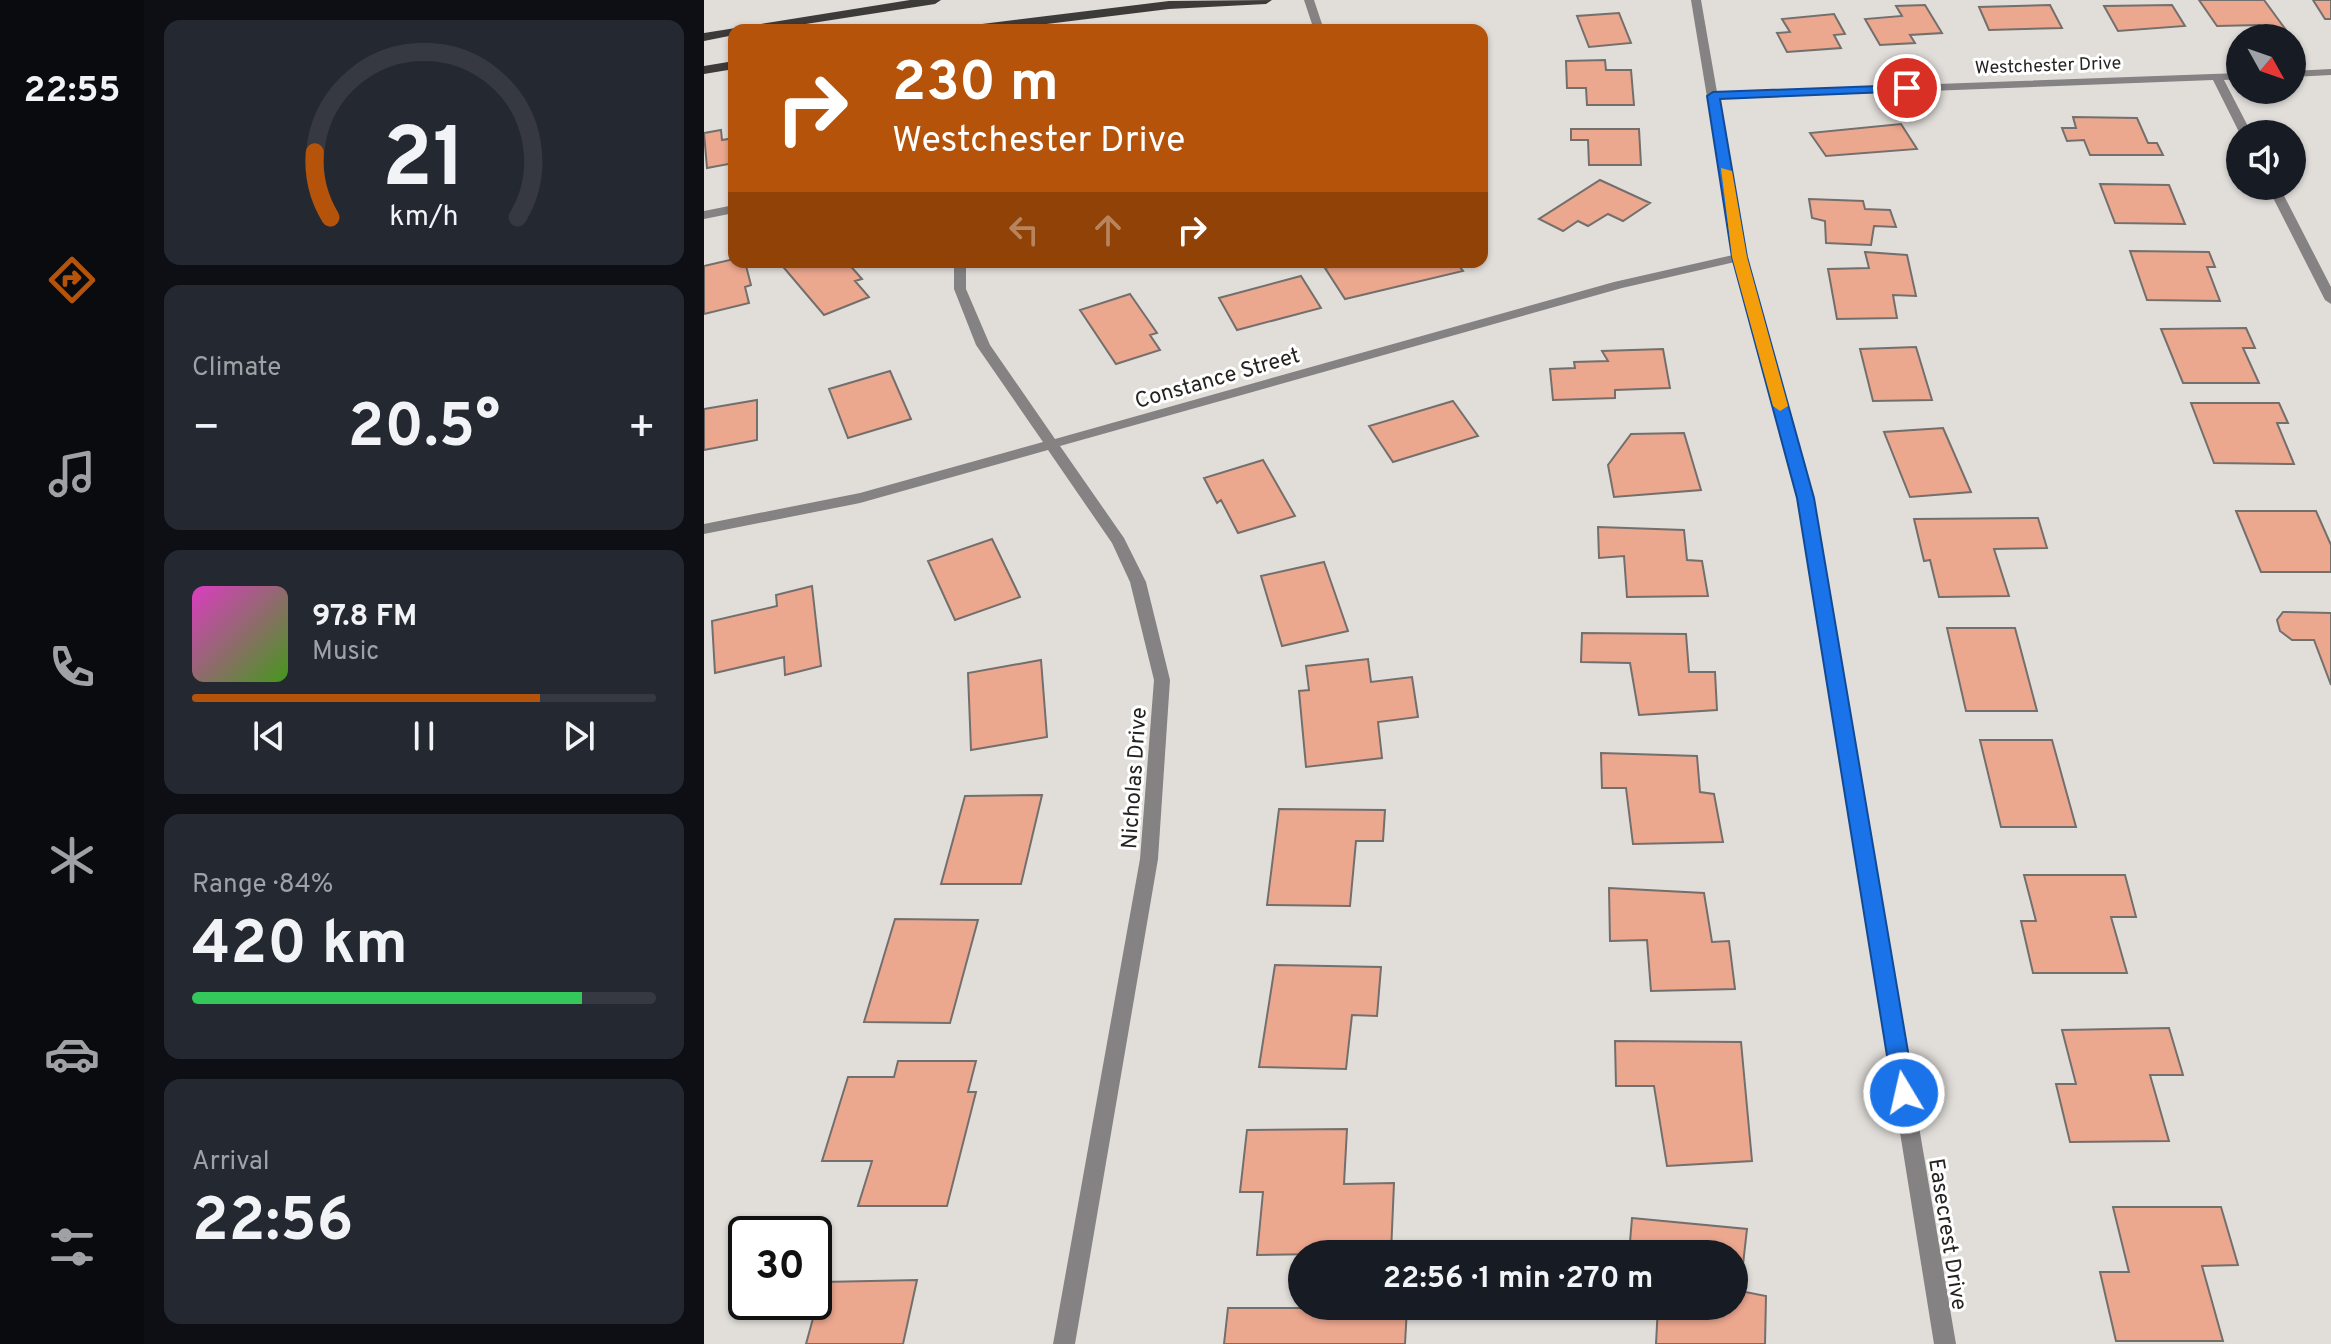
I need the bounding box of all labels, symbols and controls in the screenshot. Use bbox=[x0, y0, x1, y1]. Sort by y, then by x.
north arrow bbox=[2226, 24, 2306, 104]
map controls bbox=[2226, 24, 2306, 200]
text: 230 m bbox=[892, 50, 1059, 120]
street label: Westchester Drive bbox=[1974, 52, 2122, 81]
pin bbox=[1873, 54, 1941, 122]
icon: right bbox=[760, 56, 864, 160]
icon: arrive bbox=[1885, 66, 1929, 110]
text: 22:55 bbox=[24, 69, 120, 115]
text: 21 bbox=[382, 111, 466, 216]
text: Westchester Drive bbox=[892, 119, 1185, 165]
button: sound bbox=[2226, 120, 2306, 200]
text: km/h bbox=[389, 201, 459, 237]
icon: left bbox=[1002, 208, 1046, 252]
icon: ahead bbox=[1086, 208, 1130, 252]
icon: right bbox=[1170, 208, 1214, 252]
icon: directions bbox=[44, 252, 100, 308]
street label: Constance Street bbox=[1132, 343, 1303, 416]
text: Climate bbox=[192, 352, 281, 385]
text: 20.5° bbox=[348, 392, 500, 468]
text: − bbox=[192, 402, 220, 458]
text: + bbox=[628, 402, 656, 458]
icon: music bbox=[44, 446, 100, 502]
text: 97.8 FM bbox=[312, 599, 417, 636]
text: Music bbox=[312, 636, 379, 669]
icon: phone bbox=[44, 639, 100, 695]
street label: Nicholas Drive bbox=[1117, 706, 1154, 850]
icon: previous bbox=[247, 714, 291, 758]
icon: pause bbox=[402, 714, 446, 758]
icon: next bbox=[557, 714, 601, 758]
icon: climate bbox=[44, 832, 100, 888]
text: Range · 84% bbox=[192, 869, 333, 902]
text: 420 km bbox=[192, 909, 408, 985]
icon: car bbox=[44, 1026, 100, 1082]
position arrow bbox=[1862, 1051, 1946, 1135]
text: Arrival bbox=[192, 1146, 270, 1179]
street label: Easecrest Drive bbox=[1921, 1157, 1972, 1312]
text: 22:56 bbox=[192, 1186, 354, 1262]
speed limit sign: 30 bbox=[728, 1216, 832, 1320]
icon: filters bbox=[44, 1219, 100, 1275]
text: 22:56 · 1 min · 270 m bbox=[1383, 1261, 1653, 1298]

